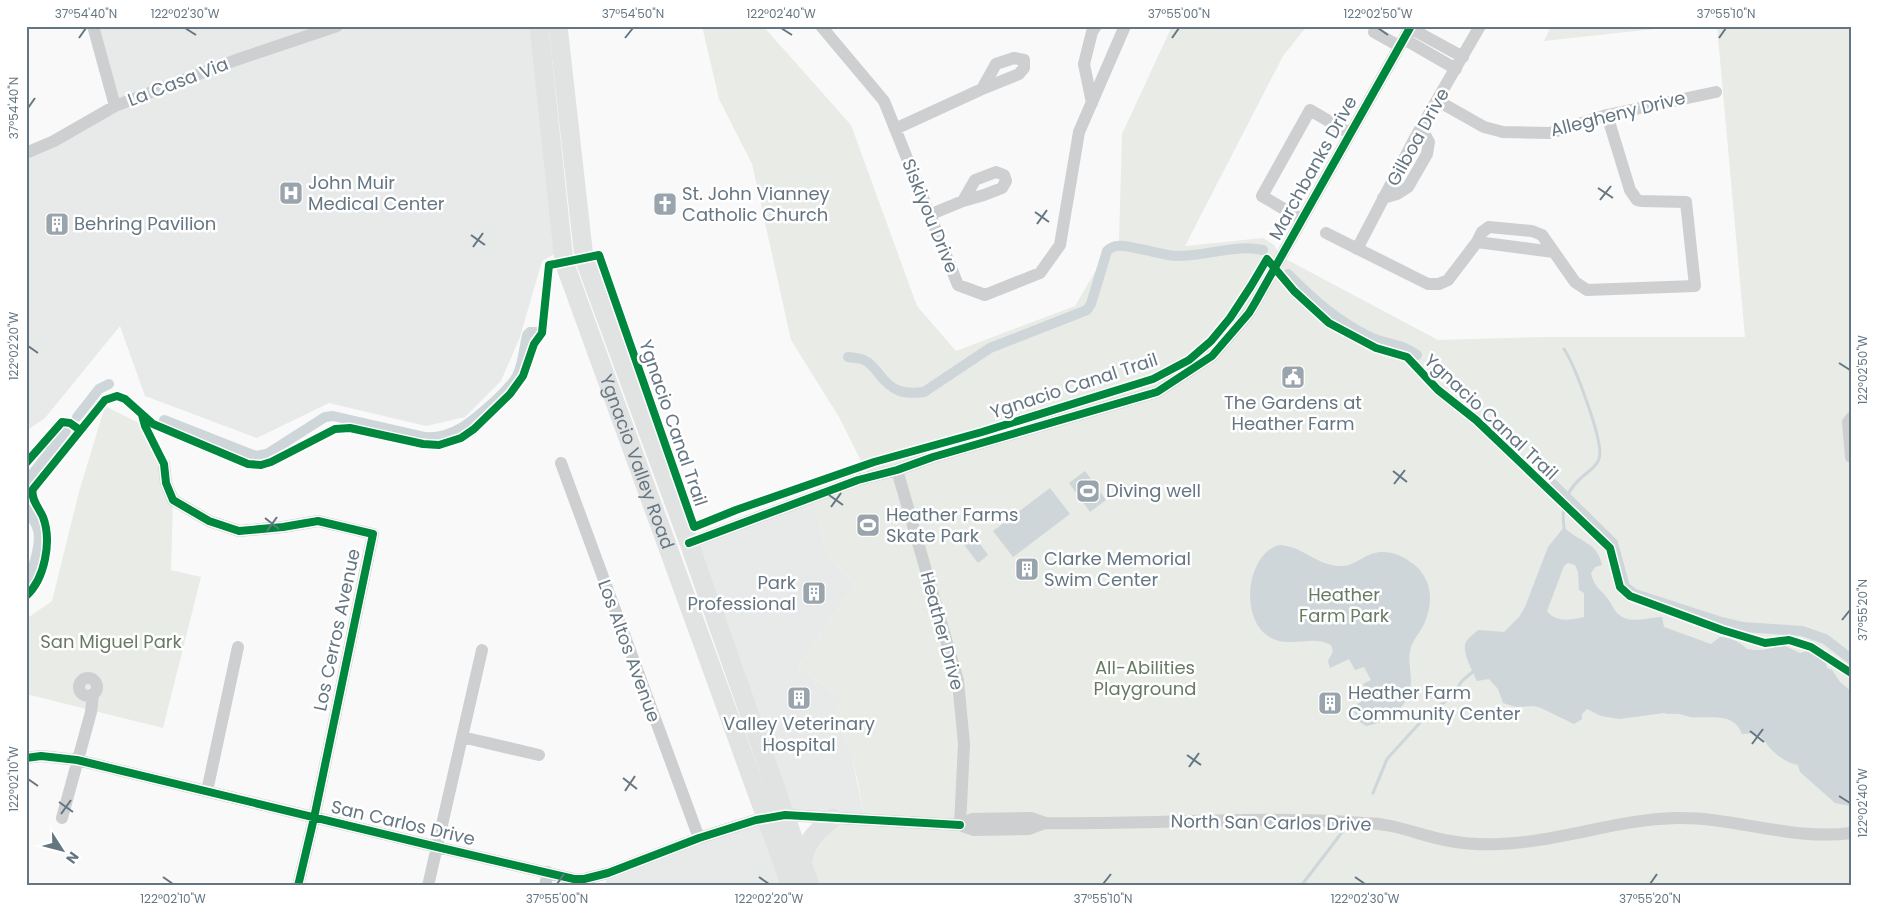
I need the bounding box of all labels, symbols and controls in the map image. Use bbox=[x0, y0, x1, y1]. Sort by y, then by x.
text: 37°54'40"N bbox=[55, 5, 117, 22]
text: 122°02'30"W bbox=[151, 5, 220, 22]
text: 37°54'50"N bbox=[602, 5, 664, 22]
text: 122°02'40"W bbox=[746, 5, 816, 22]
text: 37°55'00"N bbox=[1148, 5, 1210, 22]
text: 122°02'50"W bbox=[1343, 5, 1413, 22]
text: 37°55'10"N bbox=[1697, 5, 1755, 22]
street label: La Casa Via bbox=[124, 51, 232, 112]
text: 37°54'40"N bbox=[5, 77, 22, 139]
street label: Gilboa Drive bbox=[1380, 83, 1455, 190]
street label: Allegheny Drive bbox=[1548, 85, 1688, 142]
street label: Marchbanks Drive bbox=[1263, 91, 1363, 244]
street label: Siskiyou Drive bbox=[896, 155, 965, 277]
place label: John Muir Medical Center bbox=[308, 170, 445, 216]
hospital icon: John Muir Medical Center bbox=[278, 180, 304, 206]
place label: St. John Vianney Catholic Church bbox=[682, 181, 830, 227]
church icon: St. John Vianney Catholic Church bbox=[652, 191, 678, 217]
building icon: Behring Pavilion bbox=[44, 211, 70, 237]
place label: Behring Pavilion bbox=[74, 211, 216, 236]
text: 122°02'20"W bbox=[5, 311, 22, 380]
text: 122°02'50"W bbox=[1854, 335, 1871, 405]
street label: Ygnacio Canal Trail bbox=[633, 336, 714, 509]
street label: Ygnacio Canal Trail bbox=[987, 347, 1161, 424]
street label: Ygnacio Canal Trail bbox=[1419, 348, 1564, 485]
public building icon: The Gardens at Heather Farm bbox=[1280, 364, 1306, 390]
street label: Ygnacio Valley Road bbox=[594, 371, 680, 553]
place label: The Gardens at Heather Farm bbox=[1224, 390, 1362, 436]
sports icon: Diving well bbox=[1075, 478, 1101, 504]
place label: Diving well bbox=[1106, 478, 1201, 503]
place label: Heather Farms Skate Park bbox=[886, 502, 1018, 548]
sports icon: Heather Farms Skate Park bbox=[855, 512, 881, 538]
street label: Los Cerros Avenue bbox=[307, 546, 366, 713]
place label: Clarke Memorial Swim Center bbox=[1044, 546, 1191, 592]
building icon: Clarke Memorial Swim Center bbox=[1014, 556, 1040, 582]
street label: Heather Drive bbox=[915, 569, 970, 693]
place label: Park Professional bbox=[687, 570, 797, 616]
street label: Los Altos Avenue bbox=[592, 576, 667, 726]
text: 37°55'20"N bbox=[1854, 579, 1871, 641]
building icon: Park Professional bbox=[801, 580, 827, 606]
park label: Heather Farm Park bbox=[1299, 582, 1390, 628]
park label: San Miguel Park bbox=[40, 629, 183, 654]
park label: All-Abilities Playground bbox=[1094, 655, 1196, 701]
place label: Heather Farm Community Center bbox=[1348, 680, 1521, 726]
building icon: Valley Veterinary Hospital bbox=[786, 685, 812, 711]
building icon: Heather Farm Community Center bbox=[1317, 690, 1343, 716]
place label: Valley Veterinary Hospital bbox=[723, 711, 875, 757]
text: 122°02'10"W bbox=[5, 746, 22, 812]
text: 122°02'40"W bbox=[1854, 768, 1871, 838]
street label: San Carlos Drive bbox=[329, 794, 478, 851]
street label: North San Carlos Drive bbox=[1170, 808, 1372, 837]
north arrow bbox=[38, 824, 88, 874]
text: N bbox=[61, 848, 84, 868]
text: 122°02'10"W bbox=[140, 890, 206, 907]
text: 37°55'00"N bbox=[526, 890, 588, 907]
text: 122°02'20"W bbox=[735, 890, 804, 907]
text: 37°55'10"N bbox=[1074, 890, 1132, 907]
text: 122°02'30"W bbox=[1331, 890, 1400, 907]
text: 37°55'20"N bbox=[1619, 890, 1681, 907]

